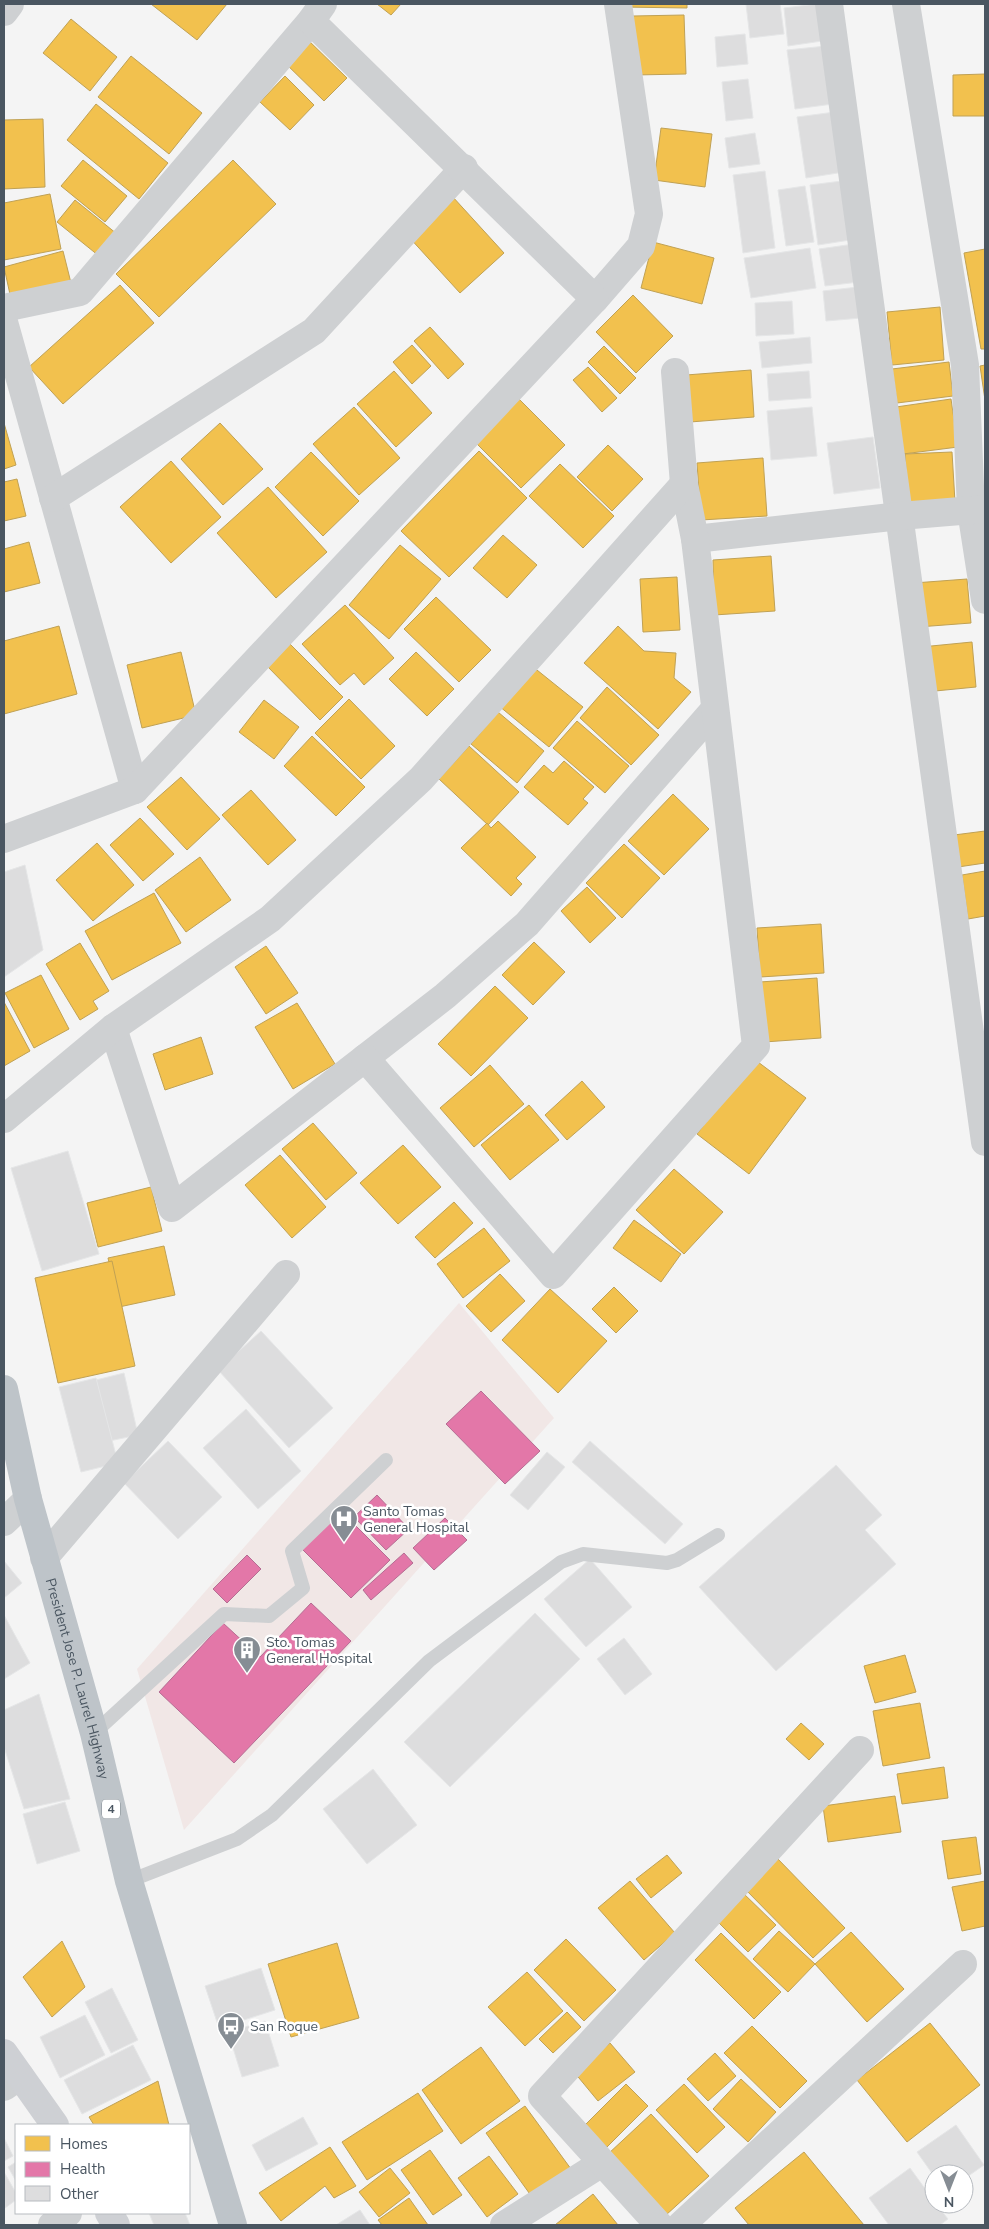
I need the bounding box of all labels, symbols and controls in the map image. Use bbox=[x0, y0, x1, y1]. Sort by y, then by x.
place label: Santo Tomas General Hospital bbox=[363, 1502, 470, 1537]
hospital icon: Santo Tomas General Hospital bbox=[329, 1504, 359, 1543]
street label: President Jose P. Laurel Highway bbox=[41, 1576, 114, 1782]
place label: Sto. Tomas General Hospital bbox=[266, 1633, 373, 1668]
building icon: Sto. Tomas General Hospital bbox=[232, 1635, 262, 1674]
road number: 4 bbox=[102, 1800, 120, 1818]
bus stop icon: San Roque bbox=[216, 2011, 246, 2050]
place label: San Roque bbox=[250, 2017, 318, 2036]
legend bbox=[15, 2124, 190, 2214]
text: Homes bbox=[60, 2134, 108, 2154]
text: Health bbox=[60, 2159, 105, 2179]
north arrow bbox=[924, 2164, 974, 2214]
text: Other bbox=[60, 2184, 99, 2204]
text: N bbox=[944, 2192, 954, 2211]

